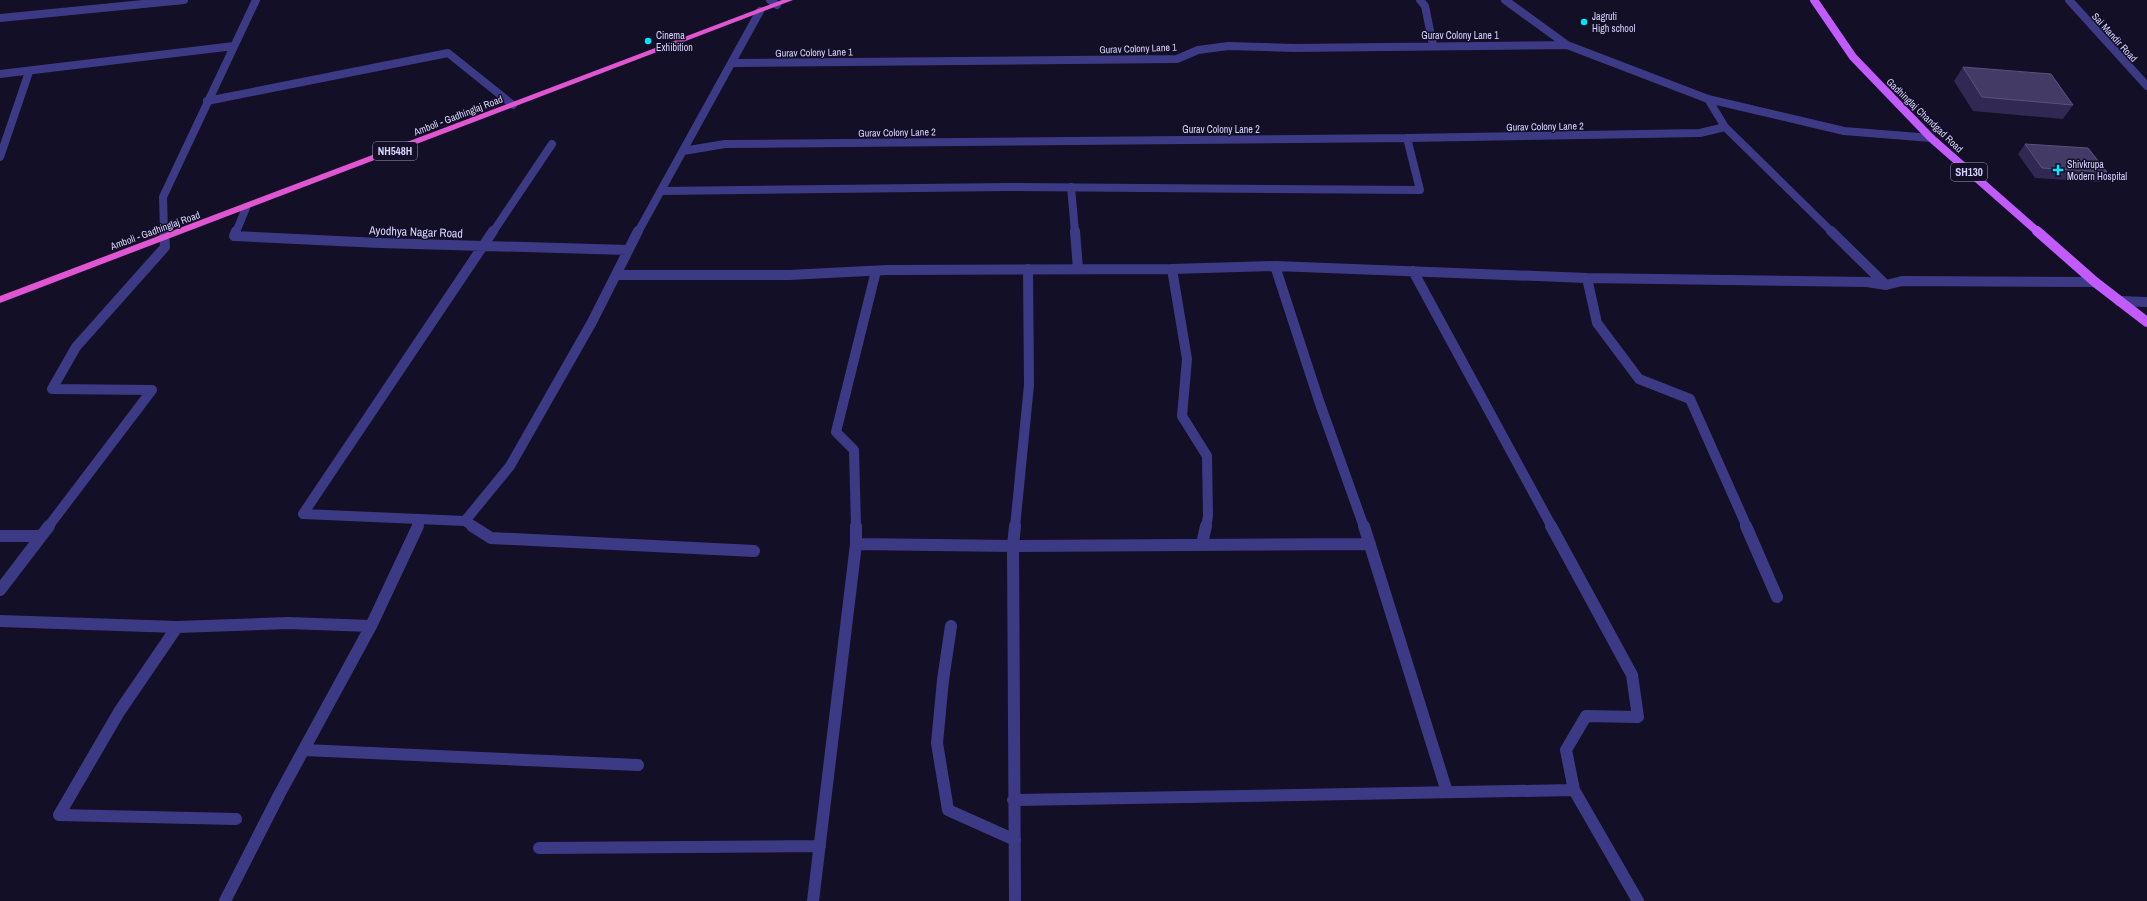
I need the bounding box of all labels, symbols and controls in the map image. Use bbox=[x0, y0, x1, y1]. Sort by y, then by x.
place label: Jagruti High school bbox=[1592, 10, 1635, 35]
street label: Sai Mandir Road bbox=[2089, 10, 2140, 65]
marker: Jagruti High school bbox=[1579, 17, 1589, 27]
place label: Cinema Exhibition bbox=[656, 29, 693, 54]
street label: Gurav Colony Lane 1 bbox=[1421, 29, 1499, 42]
marker: Cinema Exhibition bbox=[643, 36, 653, 46]
street label: Gurav Colony Lane 1 bbox=[1099, 41, 1177, 56]
street label: Gurav Colony Lane 1 bbox=[775, 45, 853, 60]
street label: Gadhinglaj Chandgad Road bbox=[1884, 75, 1966, 155]
street label: Amboli - Gadhinglaj Road bbox=[411, 92, 505, 139]
street label: Gurav Colony Lane 2 bbox=[1506, 119, 1584, 134]
street label: Gurav Colony Lane 2 bbox=[1182, 123, 1260, 136]
street label: Gurav Colony Lane 2 bbox=[858, 125, 936, 140]
road number: NH548H bbox=[373, 142, 417, 160]
place label: Shivkrupa Modern Hospital bbox=[2067, 158, 2127, 183]
road number: SH130 bbox=[1951, 163, 1987, 181]
marker: Shivkrupa Modern Hospital bbox=[2052, 164, 2064, 176]
street label: Amboli - Gadhinglaj Road bbox=[108, 208, 202, 253]
street label: Ayodhya Nagar Road bbox=[368, 222, 463, 242]

